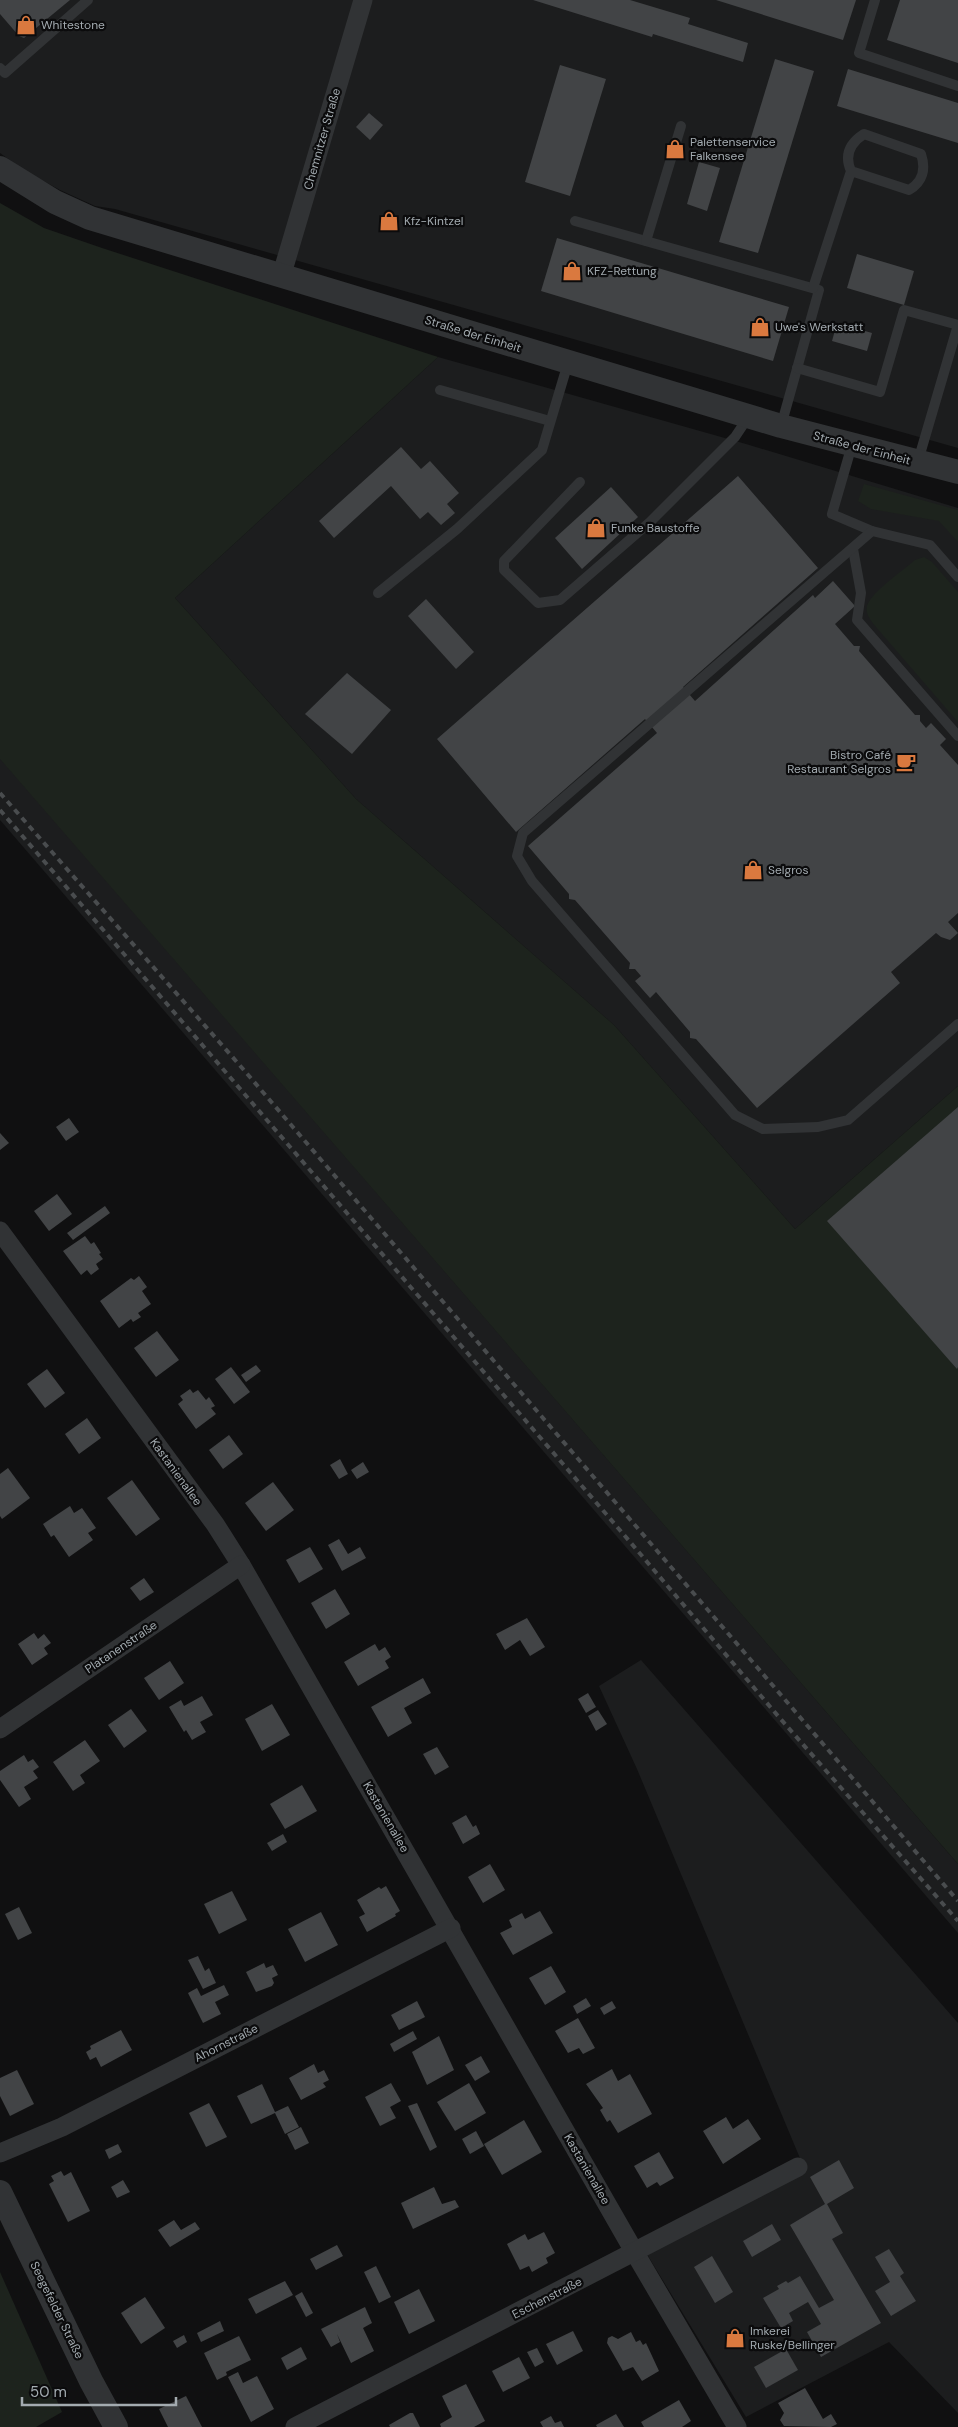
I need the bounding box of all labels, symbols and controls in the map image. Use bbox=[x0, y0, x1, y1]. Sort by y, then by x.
shop icon: Whitestone bbox=[15, 14, 37, 36]
place label: Whitestone bbox=[41, 17, 105, 33]
street label: Chemnitzer Straße bbox=[300, 86, 344, 192]
place label: Palettenservice Falkensee bbox=[690, 134, 776, 164]
shop icon: Palettenservice Falkensee bbox=[664, 138, 686, 160]
shop icon: Kfz-Kintzel bbox=[378, 210, 400, 232]
place label: Kfz-Kintzel bbox=[404, 213, 464, 229]
shop icon: KFZ-Rettung bbox=[561, 260, 583, 282]
place label: KFZ-Rettung bbox=[587, 263, 657, 279]
street label: Straße der Einheit bbox=[423, 312, 524, 356]
shop icon: Uwe's Werkstatt bbox=[749, 316, 771, 338]
place label: Uwe's Werkstatt bbox=[775, 319, 864, 335]
street label: Straße der Einheit bbox=[812, 427, 913, 469]
shop icon: Funke Baustoffe bbox=[585, 517, 607, 539]
place label: Funke Baustoffe bbox=[611, 520, 700, 536]
place label: Bistro Café Restaurant Selgros bbox=[787, 747, 891, 777]
cafe icon: Bistro Café Restaurant Selgros bbox=[895, 751, 917, 773]
shop icon: Selgros bbox=[742, 859, 764, 881]
place label: Selgros bbox=[768, 862, 809, 878]
street label: Kastanienallee bbox=[146, 1435, 206, 1509]
street label: Platanenstraße bbox=[82, 1617, 160, 1677]
street label: Kastanienallee bbox=[359, 1779, 413, 1855]
street label: Ahornstraße bbox=[191, 2020, 261, 2066]
street label: Kastanienallee bbox=[560, 2131, 614, 2207]
street label: Seegefelder Straße bbox=[26, 2259, 88, 2361]
street label: Eschenstraße bbox=[509, 2273, 585, 2322]
place label: Imkerei Ruske/Bellinger bbox=[750, 2323, 835, 2353]
shop icon: Imkerei Ruske/Bellinger bbox=[724, 2327, 746, 2349]
scale bar bbox=[22, 2374, 176, 2406]
text: 50 m bbox=[30, 2382, 67, 2402]

